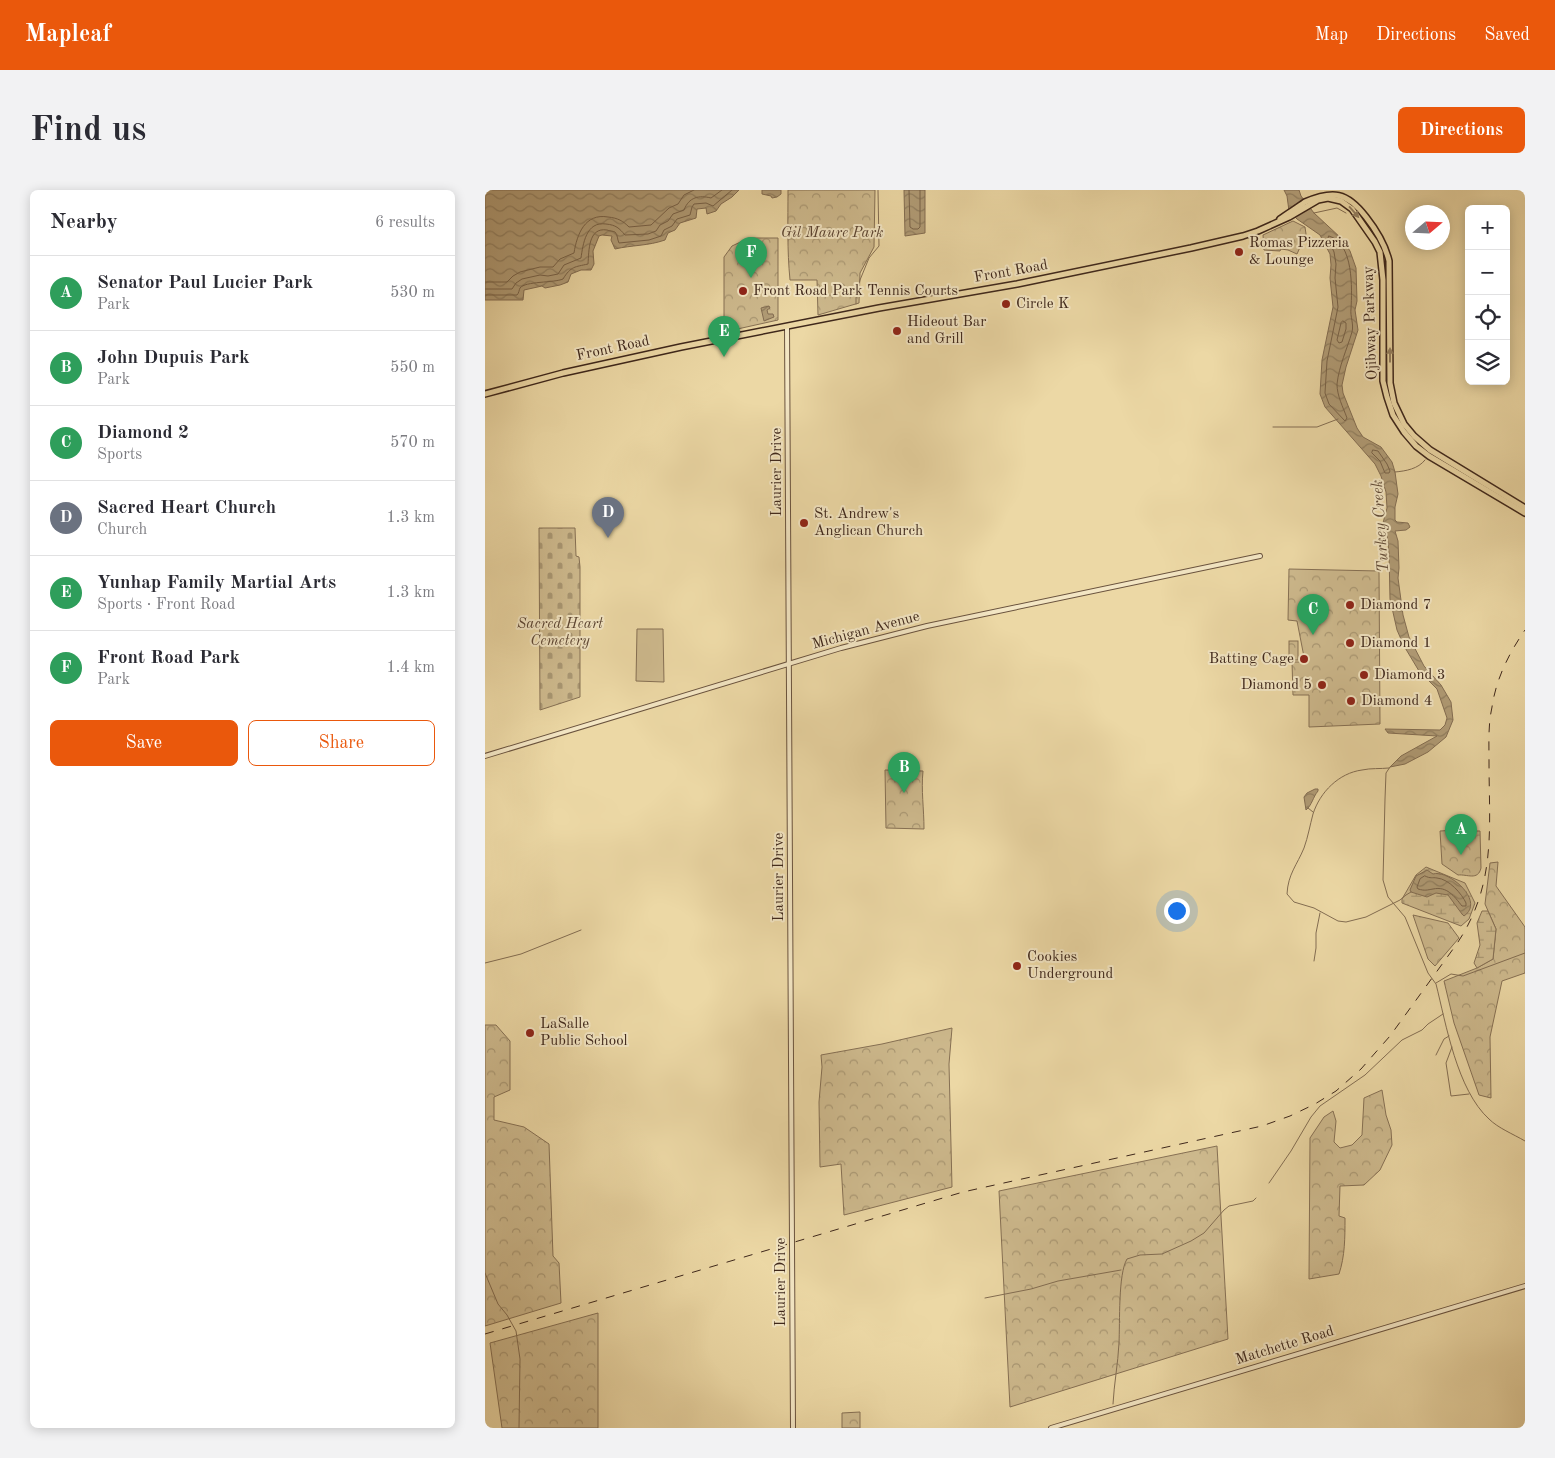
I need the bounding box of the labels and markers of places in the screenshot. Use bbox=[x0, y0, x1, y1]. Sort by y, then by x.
place label: Romas Pizzeria & Lounge bbox=[1249, 236, 1350, 268]
pin: F bbox=[735, 237, 767, 278]
marker: Romas Pizzeria & Lounge bbox=[1233, 246, 1245, 258]
place label: Front Road Park Tennis Courts bbox=[753, 284, 958, 299]
marker: Front Road Park Tennis Courts bbox=[737, 285, 749, 297]
place label: Circle K bbox=[1016, 297, 1069, 312]
marker: Circle K bbox=[1000, 298, 1012, 310]
place label: Hideout Bar and Grill bbox=[907, 315, 986, 347]
pin: E bbox=[708, 316, 740, 357]
marker: Hideout Bar and Grill bbox=[891, 325, 903, 337]
pin: D bbox=[592, 497, 624, 538]
place label: St. Andrew's Anglican Church bbox=[814, 507, 923, 539]
marker: St. Andrew's Anglican Church bbox=[798, 517, 810, 529]
pin: C bbox=[1297, 594, 1329, 635]
place label: Diamond 7 bbox=[1360, 598, 1431, 613]
marker: Diamond 7 bbox=[1344, 599, 1356, 611]
place label: Diamond 1 bbox=[1360, 636, 1431, 651]
marker: Diamond 1 bbox=[1344, 637, 1356, 649]
place label: Batting Cage bbox=[1209, 652, 1294, 667]
marker: Batting Cage bbox=[1298, 653, 1310, 665]
place label: Diamond 3 bbox=[1374, 668, 1445, 683]
marker: Diamond 3 bbox=[1358, 669, 1370, 681]
place label: Diamond 5 bbox=[1241, 678, 1312, 693]
marker: Diamond 5 bbox=[1316, 679, 1328, 691]
place label: Diamond 4 bbox=[1361, 694, 1432, 709]
marker: Diamond 4 bbox=[1345, 695, 1357, 707]
pin: B bbox=[888, 752, 920, 793]
pin: A bbox=[1445, 814, 1477, 855]
place label: Cookies Underground bbox=[1027, 950, 1113, 982]
marker: Cookies Underground bbox=[1011, 960, 1023, 972]
place label: LaSalle Public School bbox=[540, 1017, 628, 1049]
marker: LaSalle Public School bbox=[524, 1027, 536, 1039]

